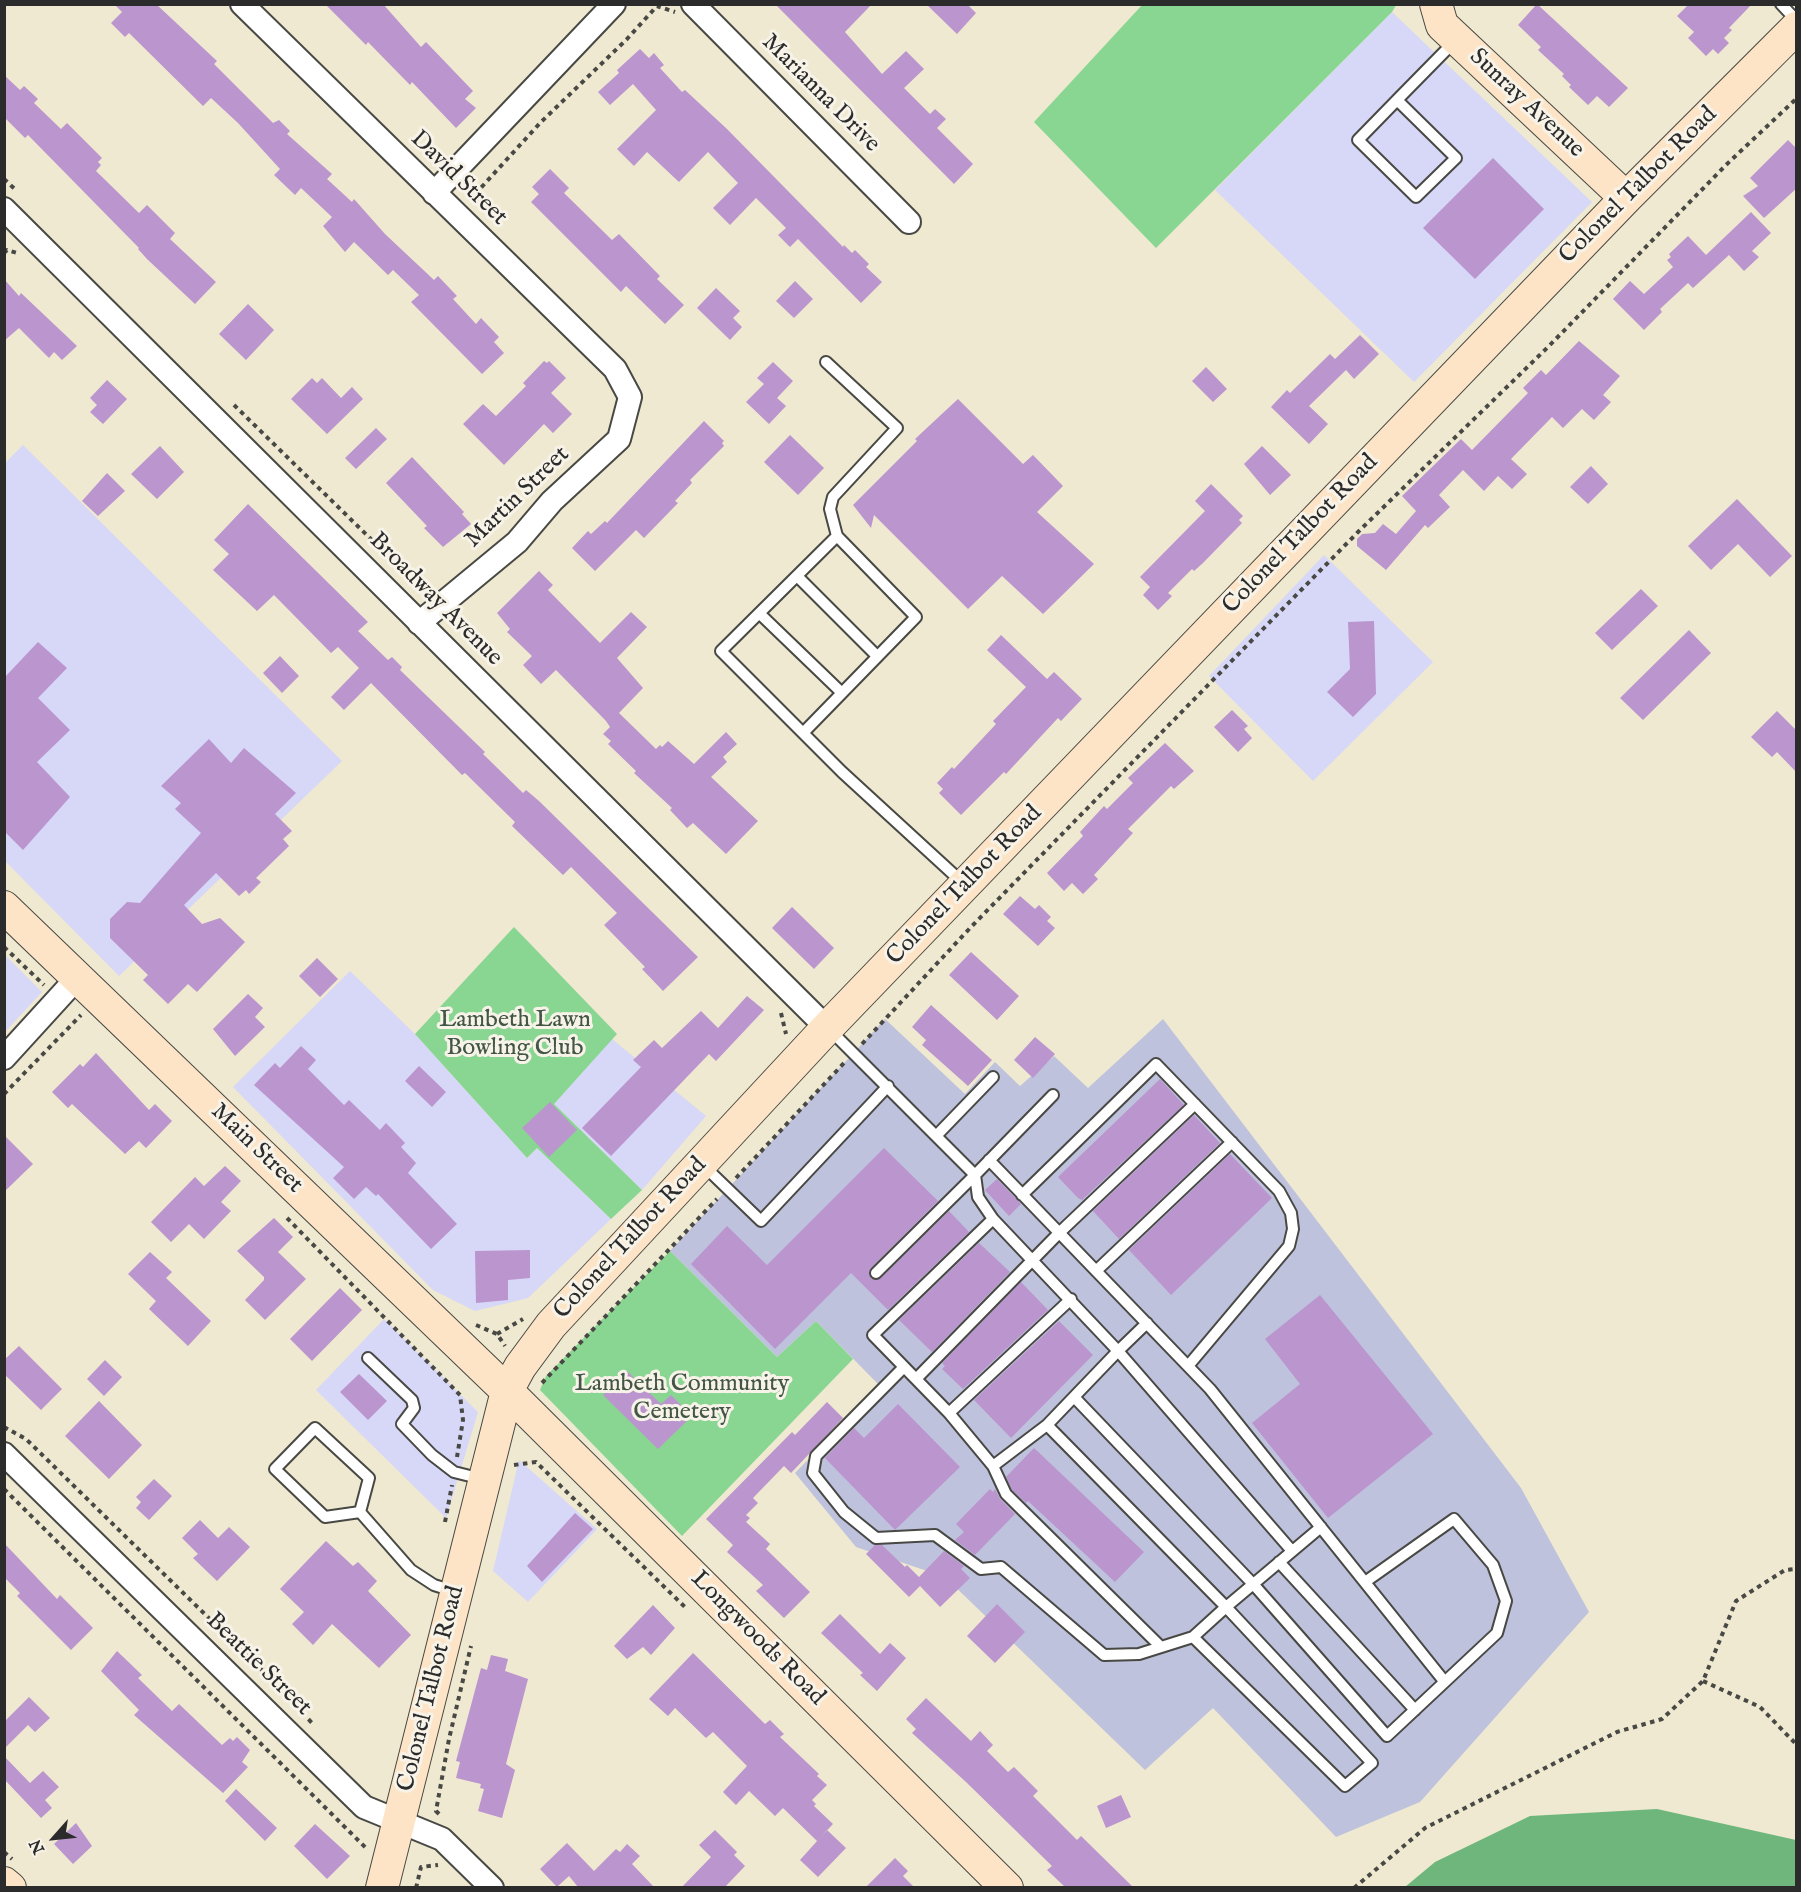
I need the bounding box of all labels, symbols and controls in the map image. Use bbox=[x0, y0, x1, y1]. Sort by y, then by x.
street label: Marianna Drive bbox=[755, 29, 885, 159]
street label: Sunray Avenue bbox=[1462, 43, 1590, 165]
street label: Colonel Talbot Road bbox=[1554, 101, 1724, 271]
street label: David Street bbox=[403, 126, 513, 232]
street label: Martin Street bbox=[460, 441, 576, 555]
street label: Colonel Talbot Road bbox=[1217, 449, 1385, 621]
street label: Broadway Avenue bbox=[362, 527, 508, 673]
street label: Colonel Talbot Road bbox=[881, 800, 1049, 972]
park label: Lambeth Lawn Bowling Club bbox=[439, 1007, 591, 1063]
street label: Main Street bbox=[204, 1098, 308, 1200]
street label: Colonel Talbot Road bbox=[549, 1152, 713, 1326]
park label: Lambeth Community Cemetery bbox=[575, 1371, 789, 1427]
street label: Longwoods Road bbox=[684, 1566, 830, 1712]
street label: Colonel Talbot Road bbox=[393, 1583, 471, 1795]
street label: Beattie Street bbox=[199, 1607, 317, 1723]
north arrow bbox=[24, 1808, 84, 1868]
text: N bbox=[26, 1835, 50, 1857]

